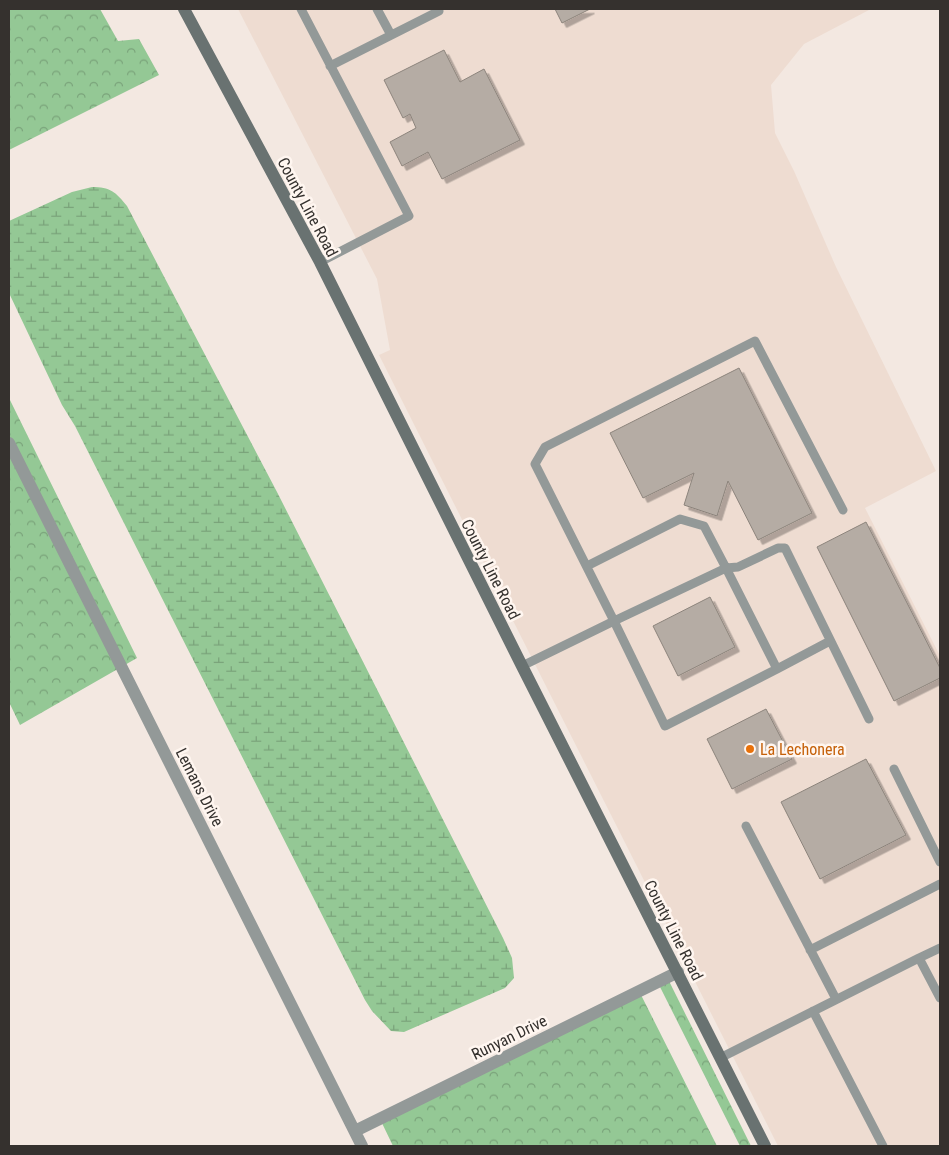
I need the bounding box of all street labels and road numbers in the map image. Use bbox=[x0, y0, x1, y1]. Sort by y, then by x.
street label: County Line Road bbox=[273, 154, 342, 260]
street label: County Line Road bbox=[457, 516, 524, 623]
street label: Lemans Drive bbox=[172, 745, 227, 830]
street label: County Line Road bbox=[640, 877, 707, 984]
street label: Runyan Drive bbox=[468, 1011, 550, 1064]

